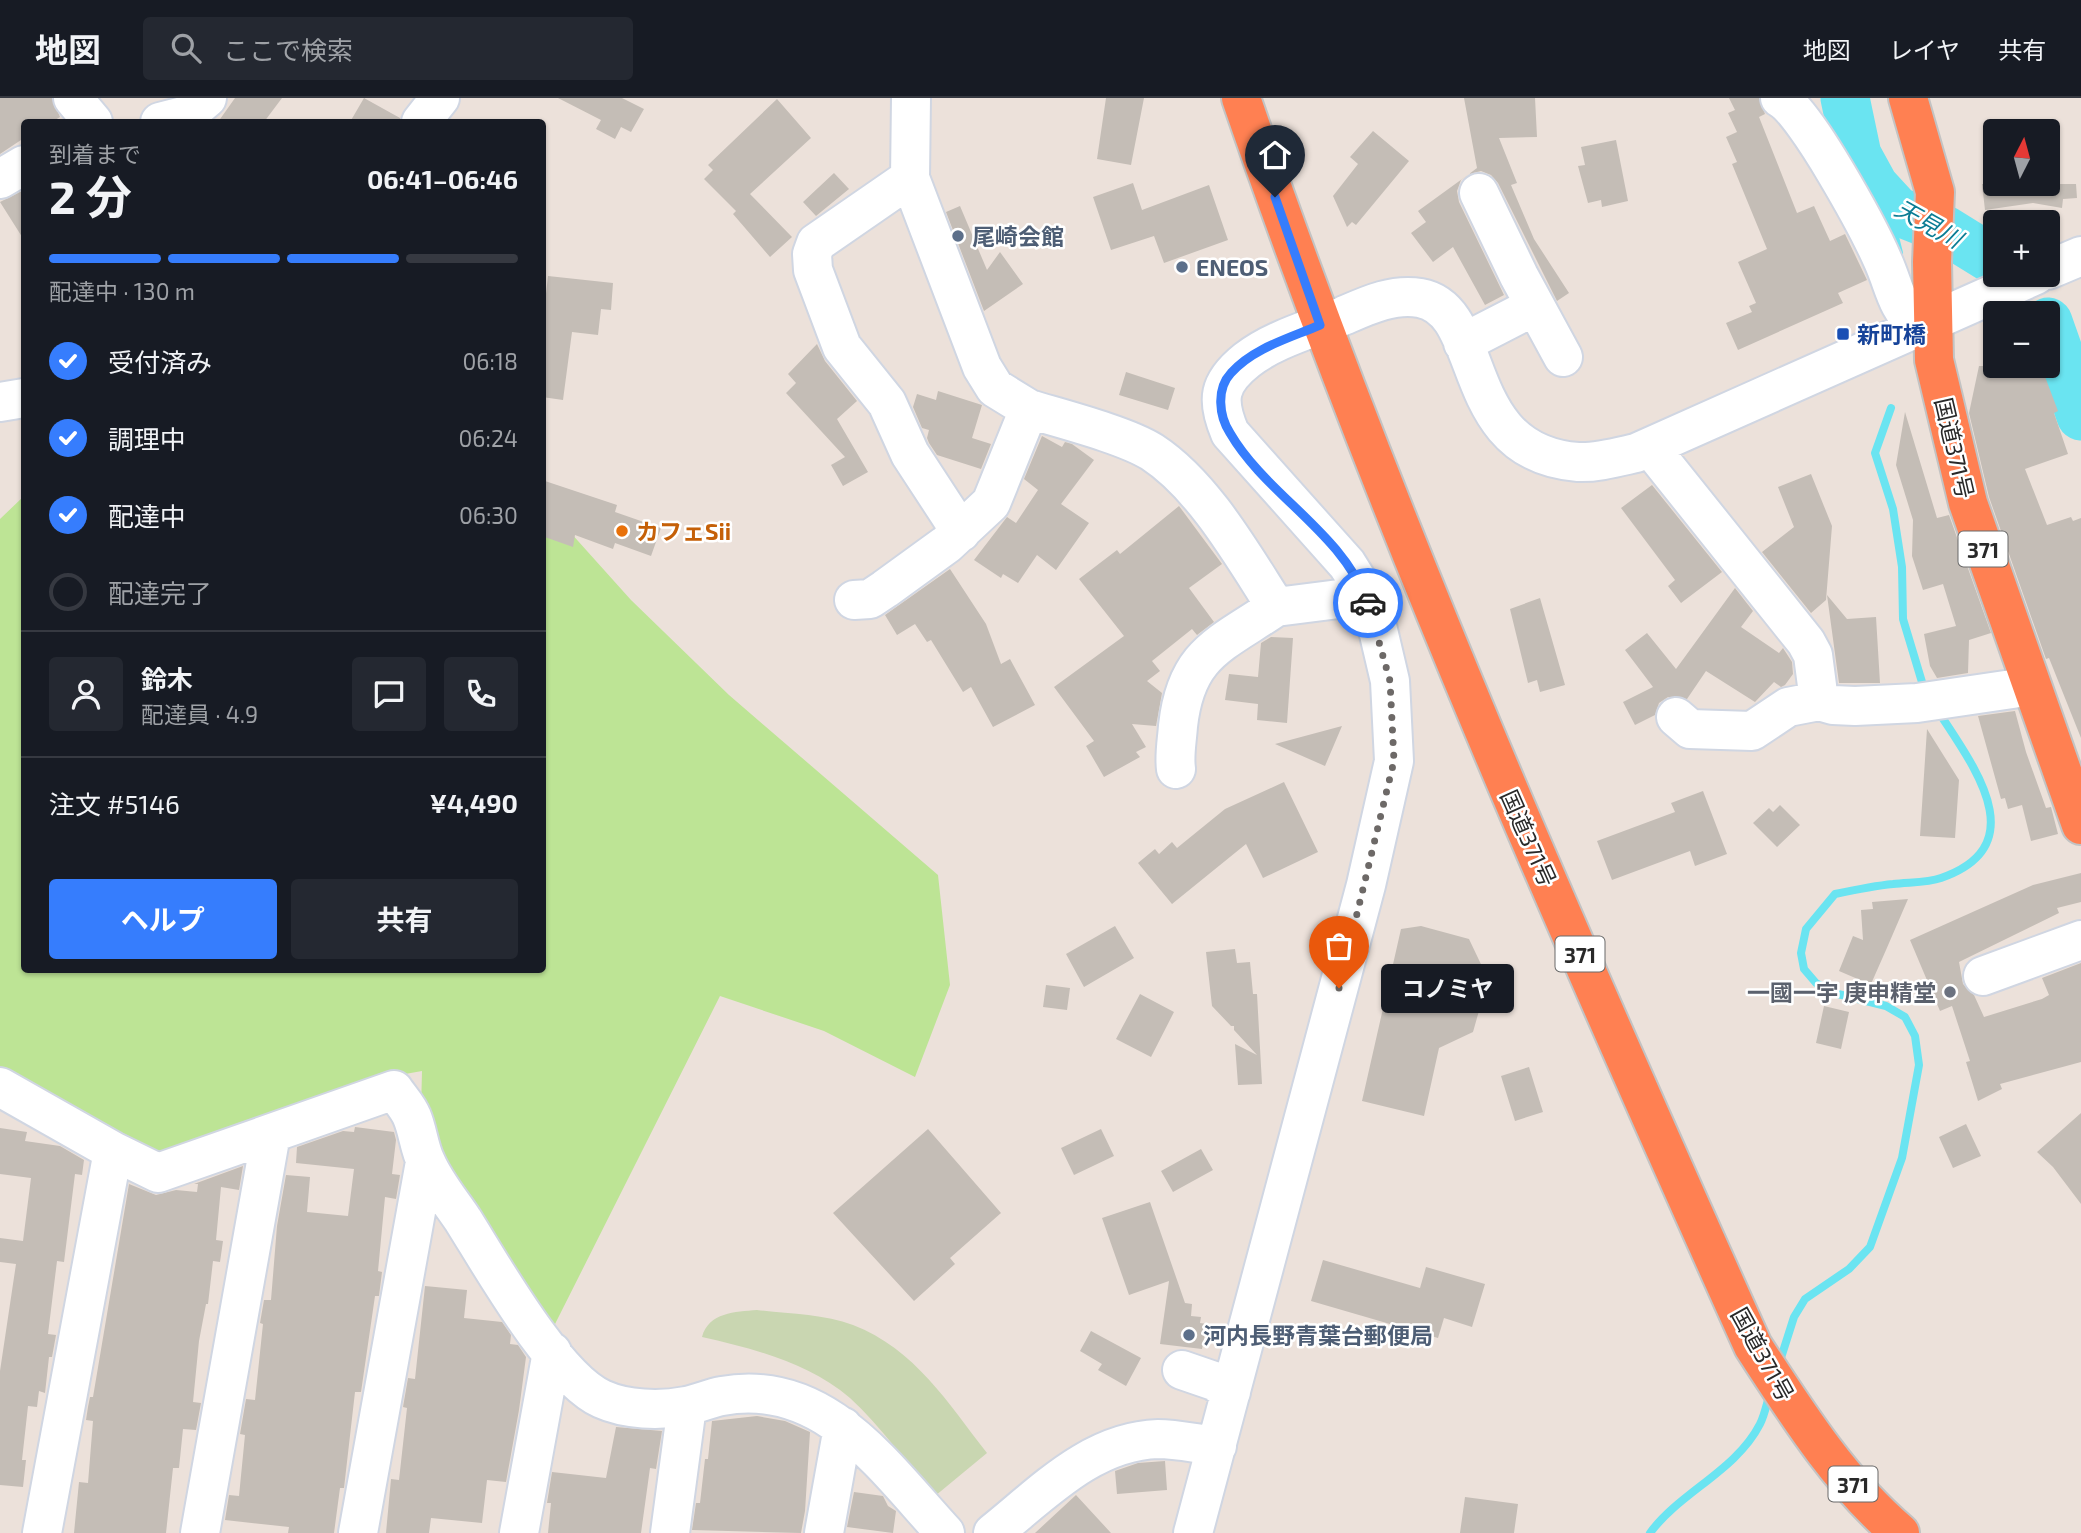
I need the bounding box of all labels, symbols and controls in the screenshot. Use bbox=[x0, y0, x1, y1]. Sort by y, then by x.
search box bbox=[143, 17, 633, 80]
text: 地図 bbox=[35, 29, 101, 69]
icon: search bbox=[167, 29, 205, 67]
text: ここで検索 bbox=[223, 34, 353, 65]
text: 地図 bbox=[1803, 35, 1851, 64]
text: レイヤ bbox=[1889, 35, 1960, 64]
text: 共有 bbox=[1998, 35, 2046, 64]
north arrow bbox=[1983, 119, 2060, 196]
map controls bbox=[1983, 119, 2060, 378]
pin bbox=[1245, 125, 1305, 197]
icon: home bbox=[1256, 136, 1294, 174]
text: 到着まで bbox=[49, 140, 141, 168]
text: 06:41–06:46 bbox=[367, 163, 518, 194]
text: 2 分 bbox=[49, 168, 132, 223]
water label: 天見川 bbox=[1890, 193, 1970, 255]
button: + bbox=[1983, 210, 2060, 287]
place label: 尾崎会館 bbox=[972, 222, 1064, 250]
marker: 尾崎会館 bbox=[950, 228, 966, 244]
place label: ENEOS bbox=[1196, 253, 1268, 281]
marker: ENEOS bbox=[1174, 259, 1190, 275]
text: 配達中 · 130 m bbox=[49, 277, 195, 305]
button: − bbox=[1983, 301, 2060, 378]
place label: 新町橋 bbox=[1857, 320, 1926, 348]
marker: 新町橋 bbox=[1835, 326, 1851, 342]
icon: check bbox=[49, 342, 87, 380]
text: 受付済み bbox=[108, 346, 212, 377]
text: 06:18 bbox=[462, 347, 518, 375]
street label: 国道371号 bbox=[1930, 395, 1980, 501]
icon: check bbox=[49, 419, 87, 457]
text: 調理中 bbox=[108, 423, 186, 454]
text: 06:24 bbox=[458, 424, 518, 452]
icon: check bbox=[49, 496, 87, 534]
text: 配達中 bbox=[108, 500, 186, 531]
text: 06:30 bbox=[459, 501, 518, 529]
place label: カフェSii bbox=[636, 517, 731, 545]
marker: カフェSii bbox=[614, 523, 630, 539]
road number: 371 bbox=[1958, 532, 2008, 566]
courier bbox=[1333, 568, 1403, 638]
text: 配達完了 bbox=[108, 577, 212, 608]
icon: car bbox=[1349, 584, 1387, 622]
button: person bbox=[49, 657, 123, 731]
button: chat bbox=[352, 657, 426, 731]
button: phone bbox=[444, 657, 518, 731]
text: 鈴木 bbox=[141, 663, 193, 694]
text: 配達員 · 4.9 bbox=[141, 700, 258, 728]
street label: 国道371号 bbox=[1495, 785, 1563, 891]
text: ¥4,490 bbox=[430, 787, 518, 818]
text: 注文 #5146 bbox=[49, 788, 180, 819]
button: ヘルプ bbox=[49, 879, 277, 959]
button: 共有 bbox=[291, 879, 518, 959]
pin bbox=[1309, 916, 1369, 988]
icon: bag bbox=[1320, 927, 1358, 965]
road number: 371 bbox=[1556, 936, 1604, 972]
callout: コノミヤ bbox=[1381, 964, 1514, 1012]
text: コノミヤ bbox=[1402, 974, 1494, 1002]
place label: 一國一宇 庚申精堂 bbox=[1747, 978, 1936, 1006]
marker: 一國一宇 庚申精堂 bbox=[1942, 984, 1958, 1000]
street label: 国道371号 bbox=[1726, 1302, 1800, 1406]
place label: 河内長野青葉台郵便局 bbox=[1203, 1321, 1433, 1349]
marker: 河内長野青葉台郵便局 bbox=[1181, 1327, 1197, 1343]
road number: 371 bbox=[1828, 1466, 1878, 1502]

